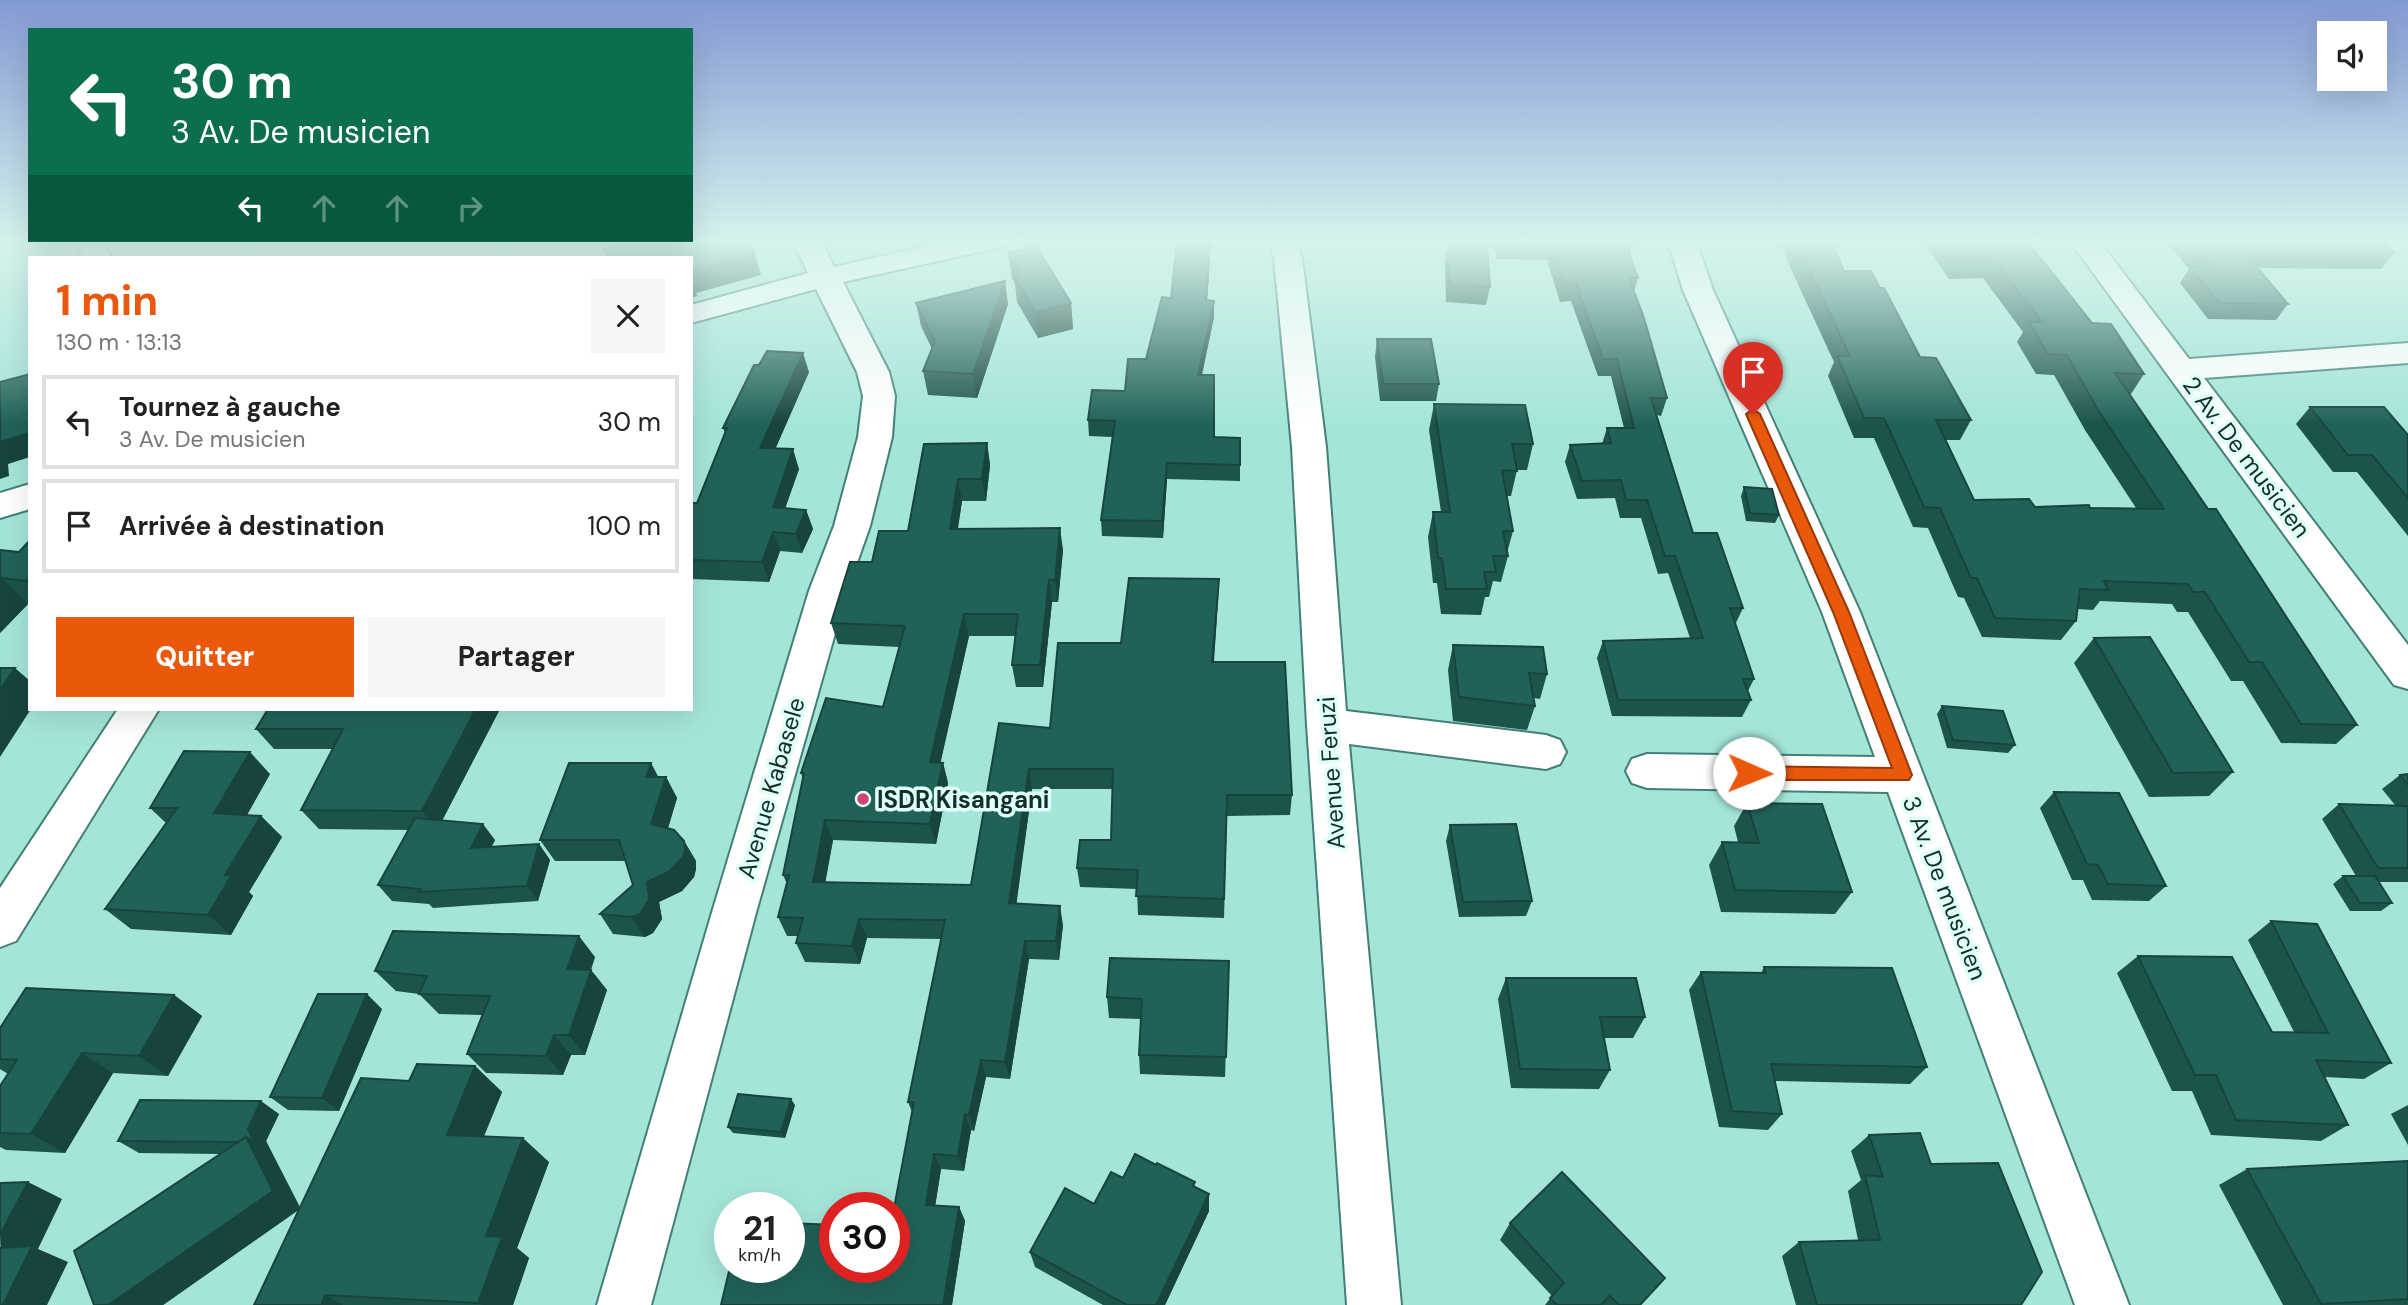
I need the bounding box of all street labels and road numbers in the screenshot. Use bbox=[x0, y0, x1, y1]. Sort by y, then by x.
street label: 2 Av. De musicien bbox=[2176, 370, 2318, 544]
street label: Avenue Kabasele bbox=[730, 694, 812, 882]
street label: Avenue Feruzi bbox=[1310, 695, 1352, 851]
street label: 3 Av. De musicien bbox=[1896, 792, 1994, 984]

